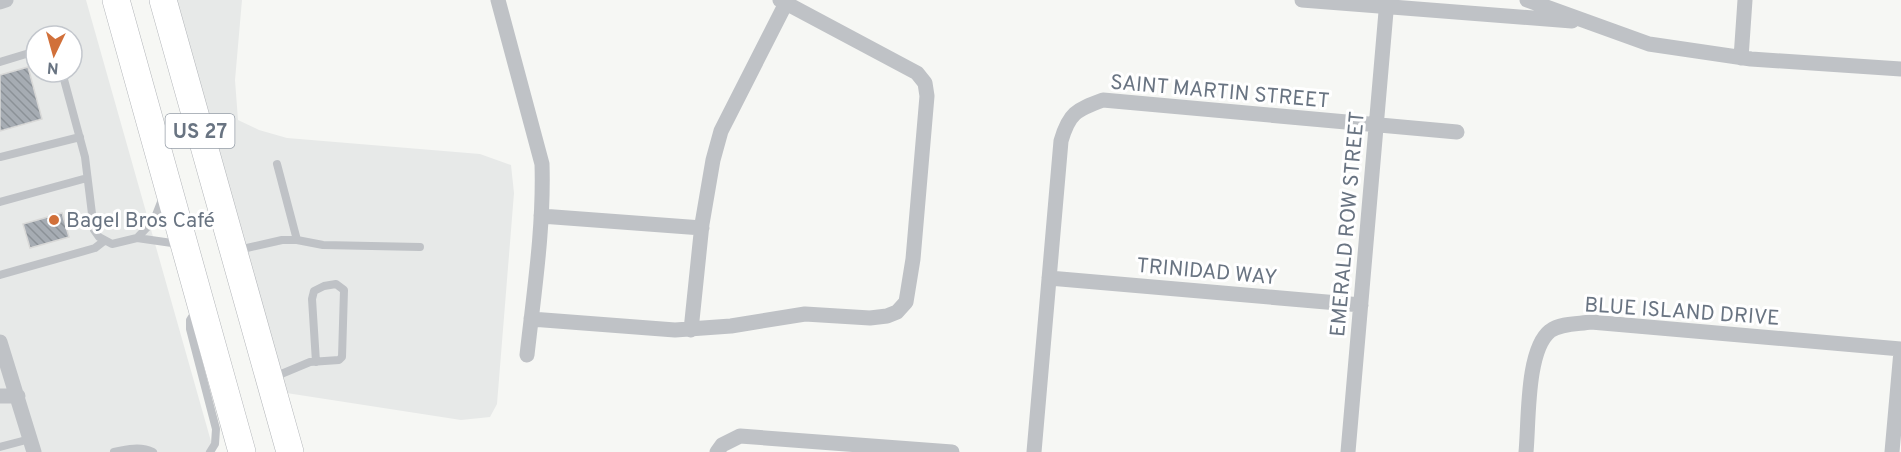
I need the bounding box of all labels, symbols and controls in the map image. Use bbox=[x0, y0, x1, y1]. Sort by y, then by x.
north arrow bbox=[24, 24, 84, 84]
text: N bbox=[46, 56, 59, 77]
street label: SAINT MARTIN STREET bbox=[1109, 69, 1331, 116]
street label: EMERALD ROW STREET bbox=[1325, 110, 1372, 338]
road number: US 27 bbox=[166, 114, 234, 148]
place label: Bagel Bros Café bbox=[66, 208, 215, 235]
marker: Bagel Bros Café bbox=[47, 213, 61, 227]
street label: TRINIDAD WAY bbox=[1135, 253, 1278, 292]
street label: BLUE ISLAND DRIVE bbox=[1583, 292, 1780, 333]

